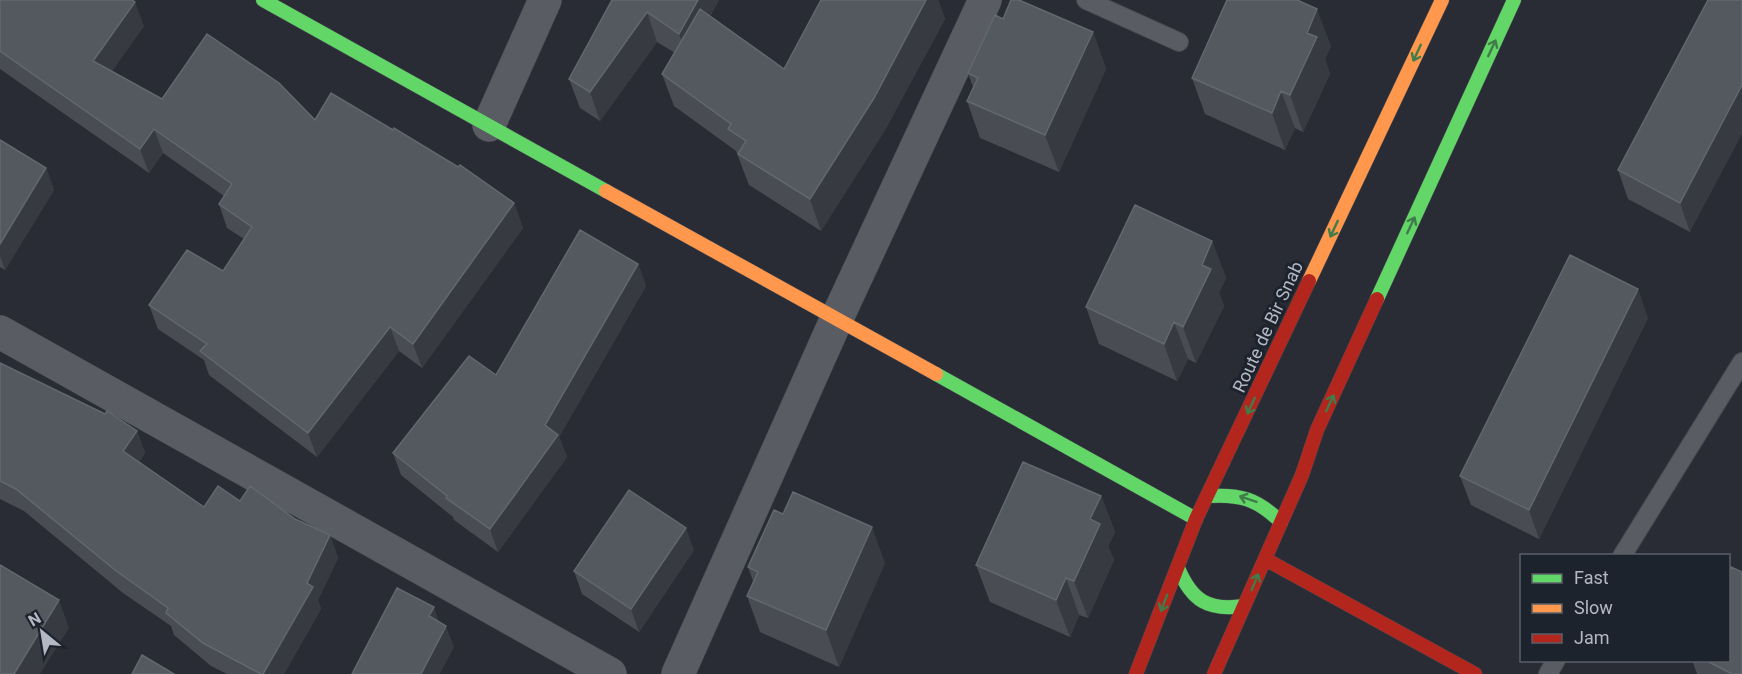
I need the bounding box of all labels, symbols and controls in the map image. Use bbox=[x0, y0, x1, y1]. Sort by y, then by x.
one-way arrow bbox=[1486, 39, 1498, 57]
one-way arrow bbox=[1411, 43, 1423, 61]
one-way arrow bbox=[1405, 217, 1417, 235]
one-way arrow bbox=[1327, 220, 1339, 238]
street label: Route de Bir Snab bbox=[1228, 258, 1307, 396]
one-way arrow bbox=[1324, 394, 1336, 412]
one-way arrow bbox=[1244, 396, 1256, 414]
one-way arrow bbox=[1239, 493, 1258, 504]
legend bbox=[1520, 554, 1730, 662]
text: Fast bbox=[1574, 567, 1609, 588]
one-way arrow bbox=[1249, 574, 1261, 592]
one-way arrow bbox=[1158, 593, 1169, 612]
text: Slow bbox=[1574, 597, 1613, 618]
north arrow bbox=[12, 602, 72, 662]
text: N bbox=[25, 608, 44, 630]
text: Jam bbox=[1574, 627, 1610, 648]

